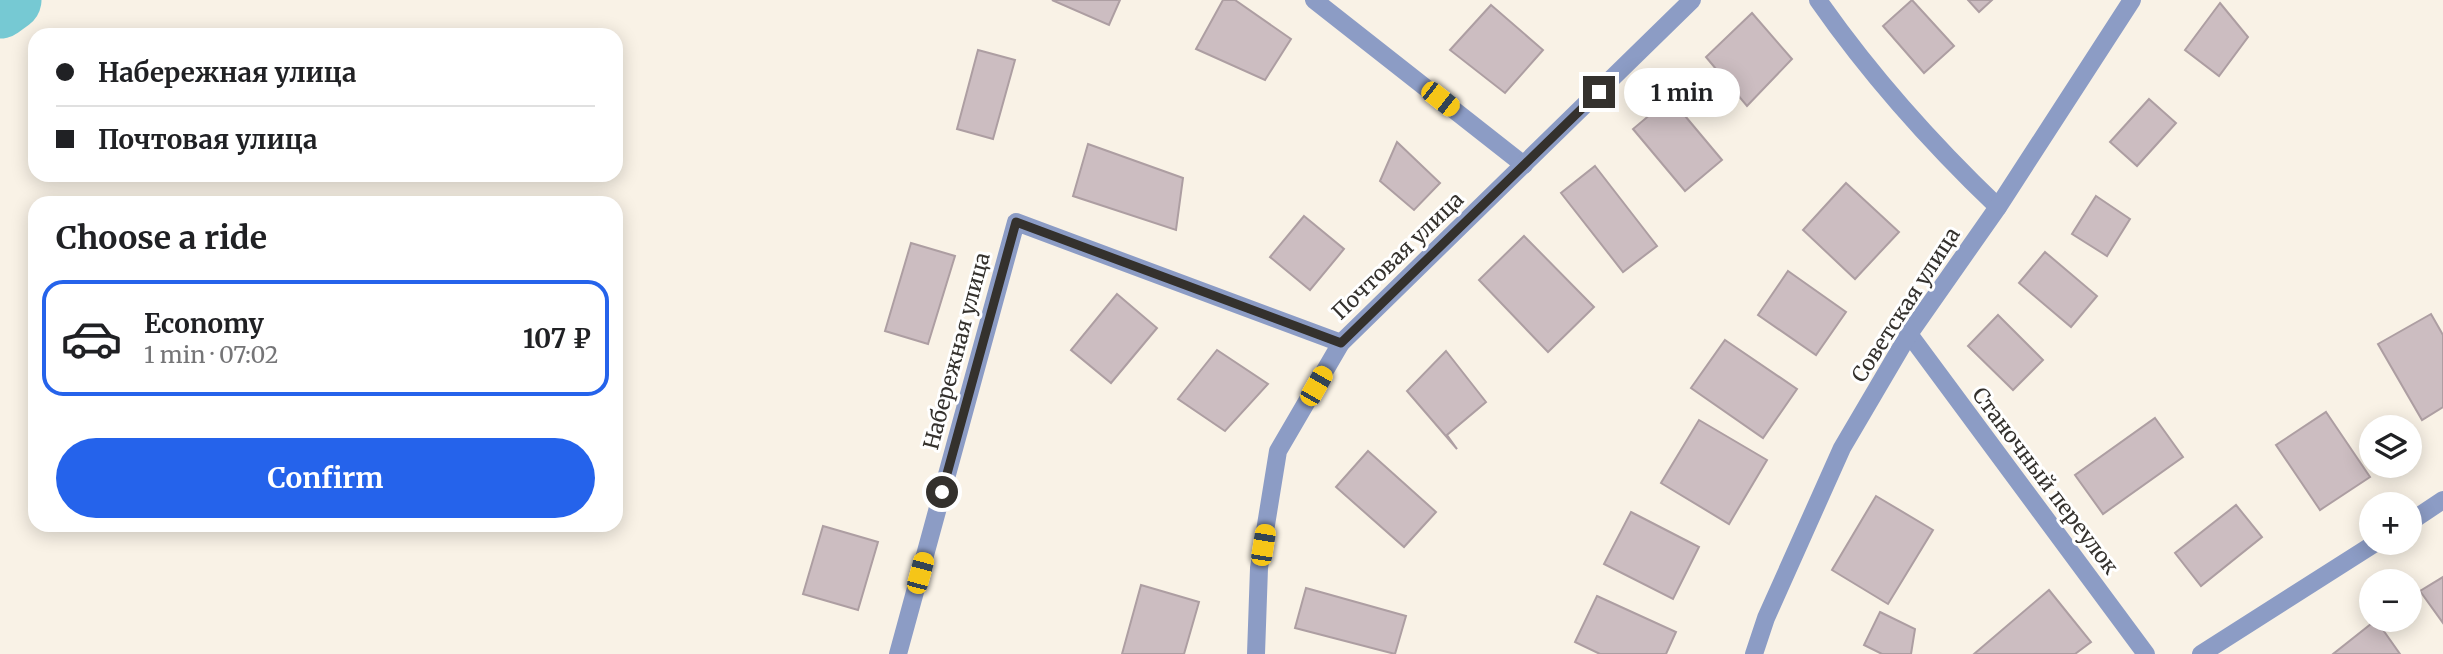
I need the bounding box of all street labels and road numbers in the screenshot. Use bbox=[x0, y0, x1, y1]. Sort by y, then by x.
street label: Почтовая улица bbox=[1326, 186, 1469, 325]
street label: Советская улица bbox=[1845, 222, 1966, 387]
street label: Набережная улица bbox=[917, 249, 996, 452]
street label: Станочный переулок bbox=[1966, 382, 2124, 579]

